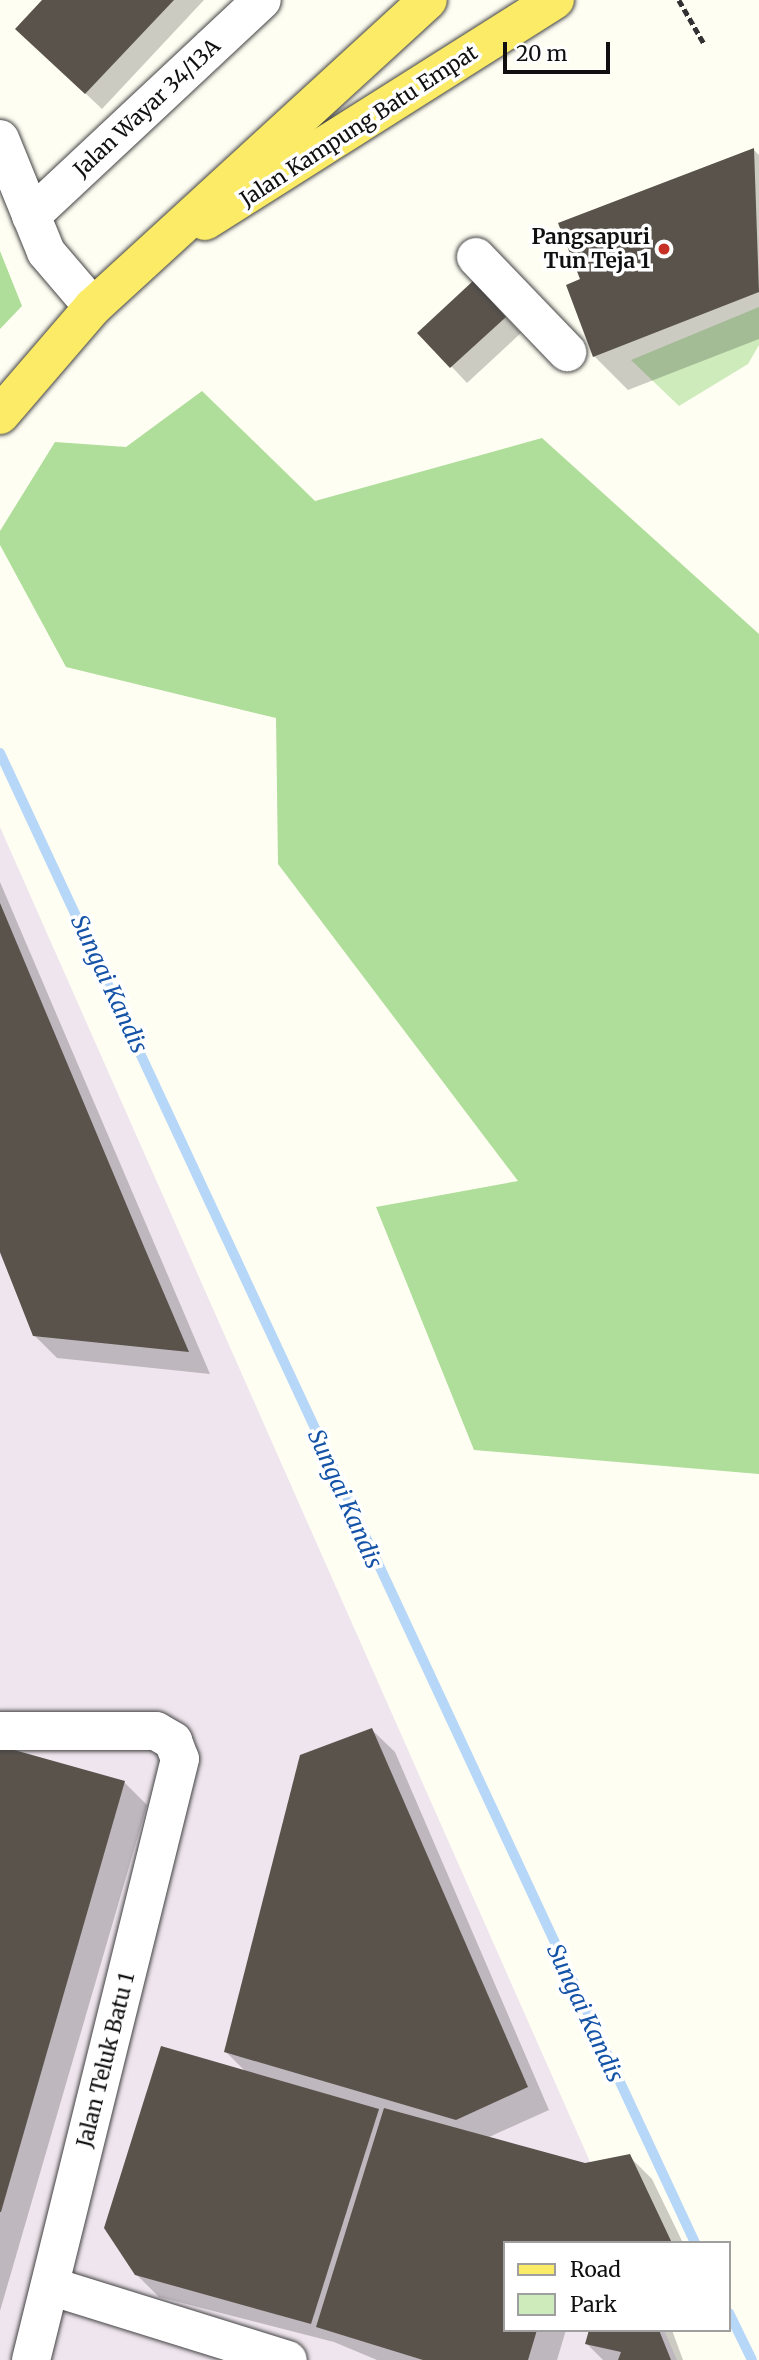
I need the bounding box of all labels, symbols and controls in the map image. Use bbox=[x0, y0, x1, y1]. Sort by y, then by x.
scale bar bbox=[507, 28, 614, 72]
street label: Jalan Wayar 34/13A bbox=[69, 34, 225, 182]
street label: Jalan Kampung Batu Empat bbox=[236, 40, 482, 212]
text: 20 m bbox=[516, 40, 567, 67]
place label: Pangsapuri Tun Teja 1 bbox=[531, 224, 650, 274]
marker: Pangsapuri Tun Teja 1 bbox=[656, 241, 672, 257]
water label: Sungai Kandis bbox=[65, 911, 153, 1057]
water label: Sungai Kandis bbox=[302, 1425, 388, 1573]
water label: Sungai Kandis bbox=[541, 1940, 629, 2086]
street label: Jalan Teluk Batu 1 bbox=[72, 1970, 140, 2150]
legend bbox=[504, 2241, 731, 2332]
text: Road bbox=[570, 2256, 621, 2283]
text: Park bbox=[570, 2291, 617, 2318]

